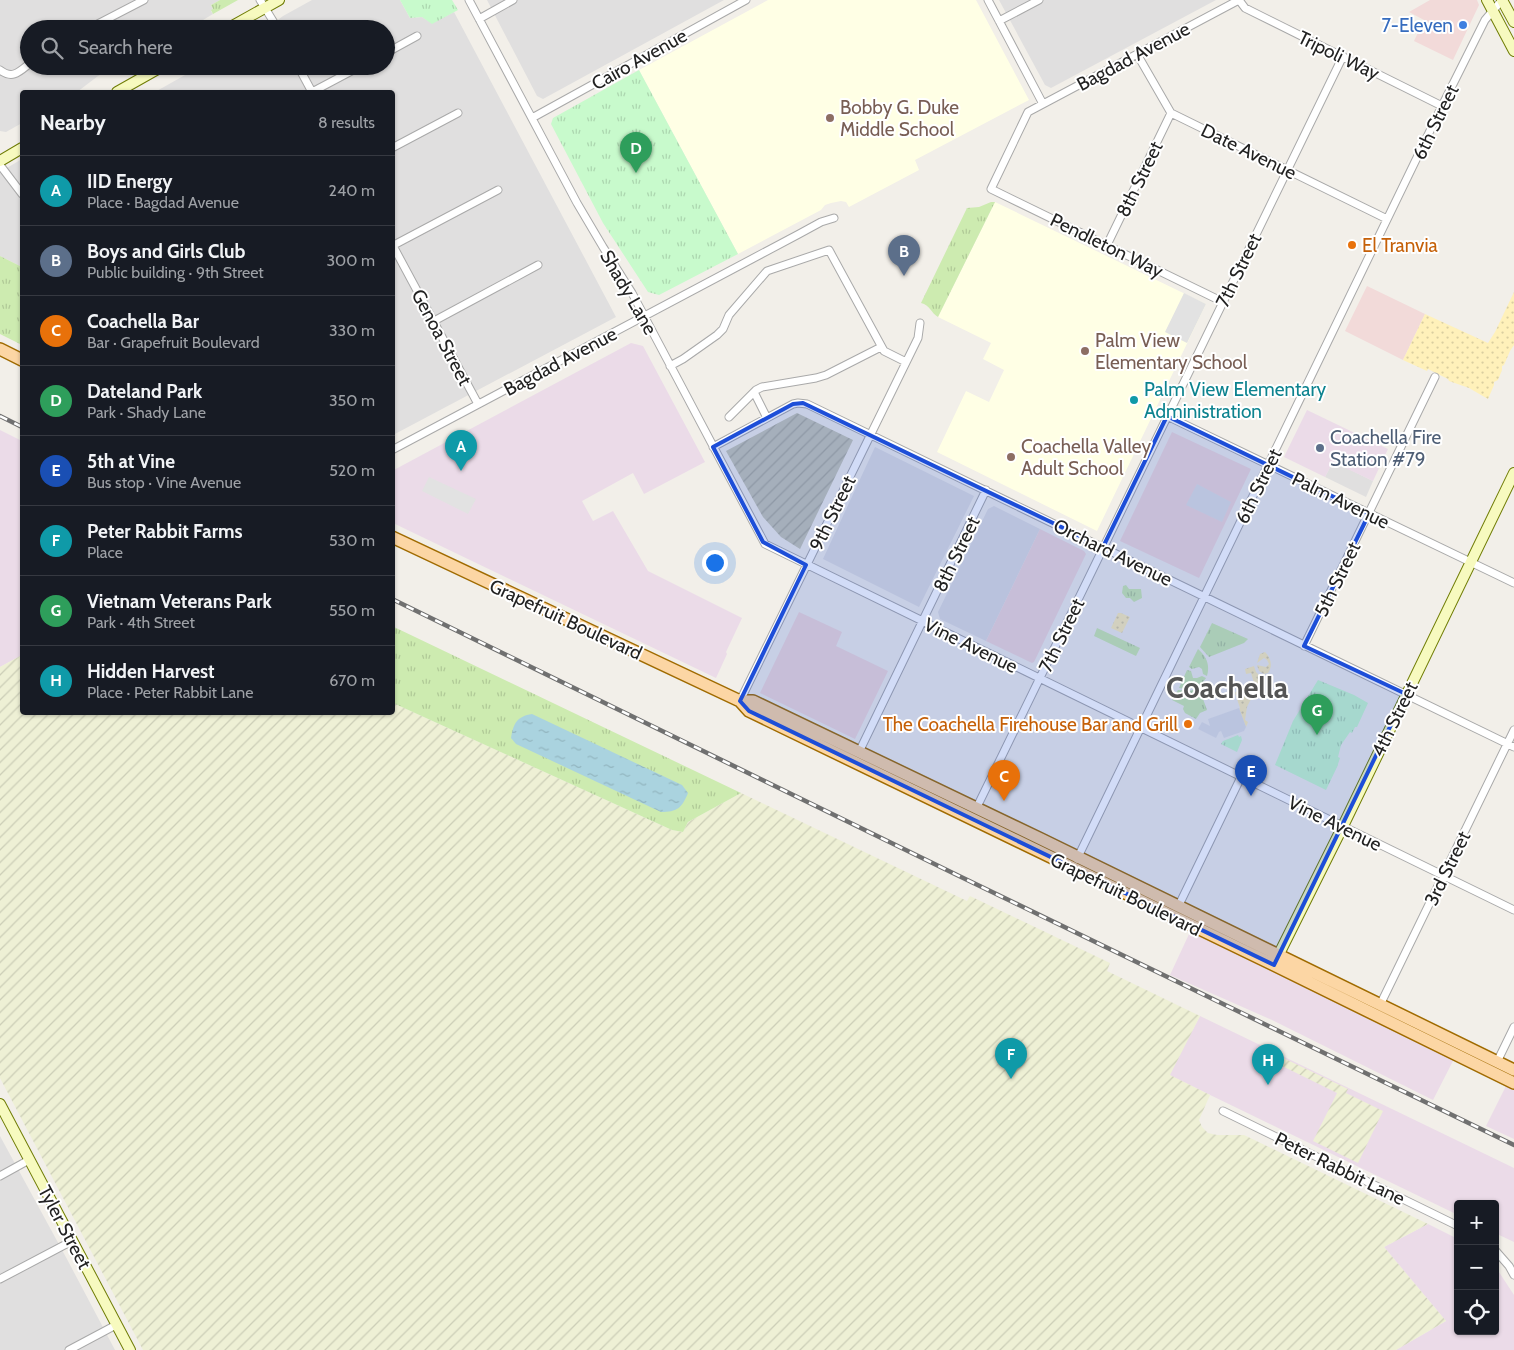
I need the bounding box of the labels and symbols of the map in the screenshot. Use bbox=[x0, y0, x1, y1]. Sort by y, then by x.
place label: 7-Eleven bbox=[1382, 14, 1453, 37]
street label: Bagdad Avenue bbox=[1073, 17, 1194, 96]
marker: 7-Eleven bbox=[1457, 19, 1469, 31]
street label: Cairo Avenue bbox=[587, 24, 691, 95]
street label: Tripoli Way bbox=[1294, 26, 1384, 85]
street label: 6th Street bbox=[1407, 80, 1464, 163]
place label: Bobby G. Duke Middle School bbox=[840, 96, 959, 141]
marker: Bobby G. Duke Middle School bbox=[824, 112, 836, 124]
street label: Date Avenue bbox=[1197, 118, 1300, 185]
pin: D bbox=[620, 132, 652, 173]
street label: 8th Street bbox=[1111, 137, 1168, 221]
street label: Pendleton Way bbox=[1047, 208, 1167, 283]
street label: 7th Street bbox=[1211, 229, 1266, 311]
place label: El Tranvia bbox=[1362, 234, 1438, 257]
pin: B bbox=[888, 235, 920, 276]
marker: El Tranvia bbox=[1346, 239, 1358, 251]
street label: Shady Lane bbox=[595, 246, 662, 339]
street label: Genoa Street bbox=[407, 285, 477, 390]
street label: Bagdad Avenue bbox=[500, 322, 621, 401]
place label: Palm View Elementary School bbox=[1095, 329, 1248, 374]
marker: Palm View Elementary School bbox=[1079, 345, 1091, 357]
place label: Palm View Elementary Administration bbox=[1144, 378, 1326, 423]
marker: Palm View Elementary Administration bbox=[1128, 394, 1140, 406]
place label: Coachella Fire Station #79 bbox=[1330, 426, 1442, 471]
pin: A bbox=[445, 430, 477, 471]
place label: Coachella Valley Adult School bbox=[1021, 435, 1151, 480]
marker: Coachella Fire Station #79 bbox=[1314, 442, 1326, 454]
street label: 6th Street bbox=[1230, 444, 1287, 527]
marker: Coachella Valley Adult School bbox=[1005, 451, 1017, 463]
street label: Palm Avenue bbox=[1288, 467, 1393, 534]
street label: 9th Street bbox=[804, 471, 861, 554]
street label: 8th Street bbox=[928, 512, 985, 596]
street label: Orchard Avenue bbox=[1050, 514, 1176, 591]
street label: 5th Street bbox=[1310, 538, 1366, 620]
your location bbox=[702, 550, 728, 576]
street label: Grapefruit Boulevard bbox=[486, 574, 646, 665]
street label: 7th Street bbox=[1034, 594, 1089, 676]
street label: Vine Avenue bbox=[920, 613, 1022, 678]
district label: Coachella bbox=[1166, 670, 1289, 705]
street label: 4th Street bbox=[1366, 677, 1423, 761]
pin: G bbox=[1301, 694, 1333, 735]
place label: The Coachella Firehouse Bar and Grill bbox=[883, 713, 1179, 736]
marker: The Coachella Firehouse Bar and Grill bbox=[1182, 718, 1194, 730]
pin: E bbox=[1235, 755, 1267, 796]
pin: C bbox=[988, 760, 1020, 801]
street label: Vine Avenue bbox=[1284, 791, 1386, 856]
street label: 3rd Street bbox=[1420, 827, 1476, 909]
street label: Grapefruit Boulevard bbox=[1046, 848, 1205, 941]
pin: F bbox=[995, 1038, 1027, 1079]
pin: H bbox=[1252, 1044, 1284, 1085]
street label: Peter Rabbit Lane bbox=[1271, 1127, 1409, 1210]
street label: Tyler Street bbox=[33, 1182, 96, 1273]

